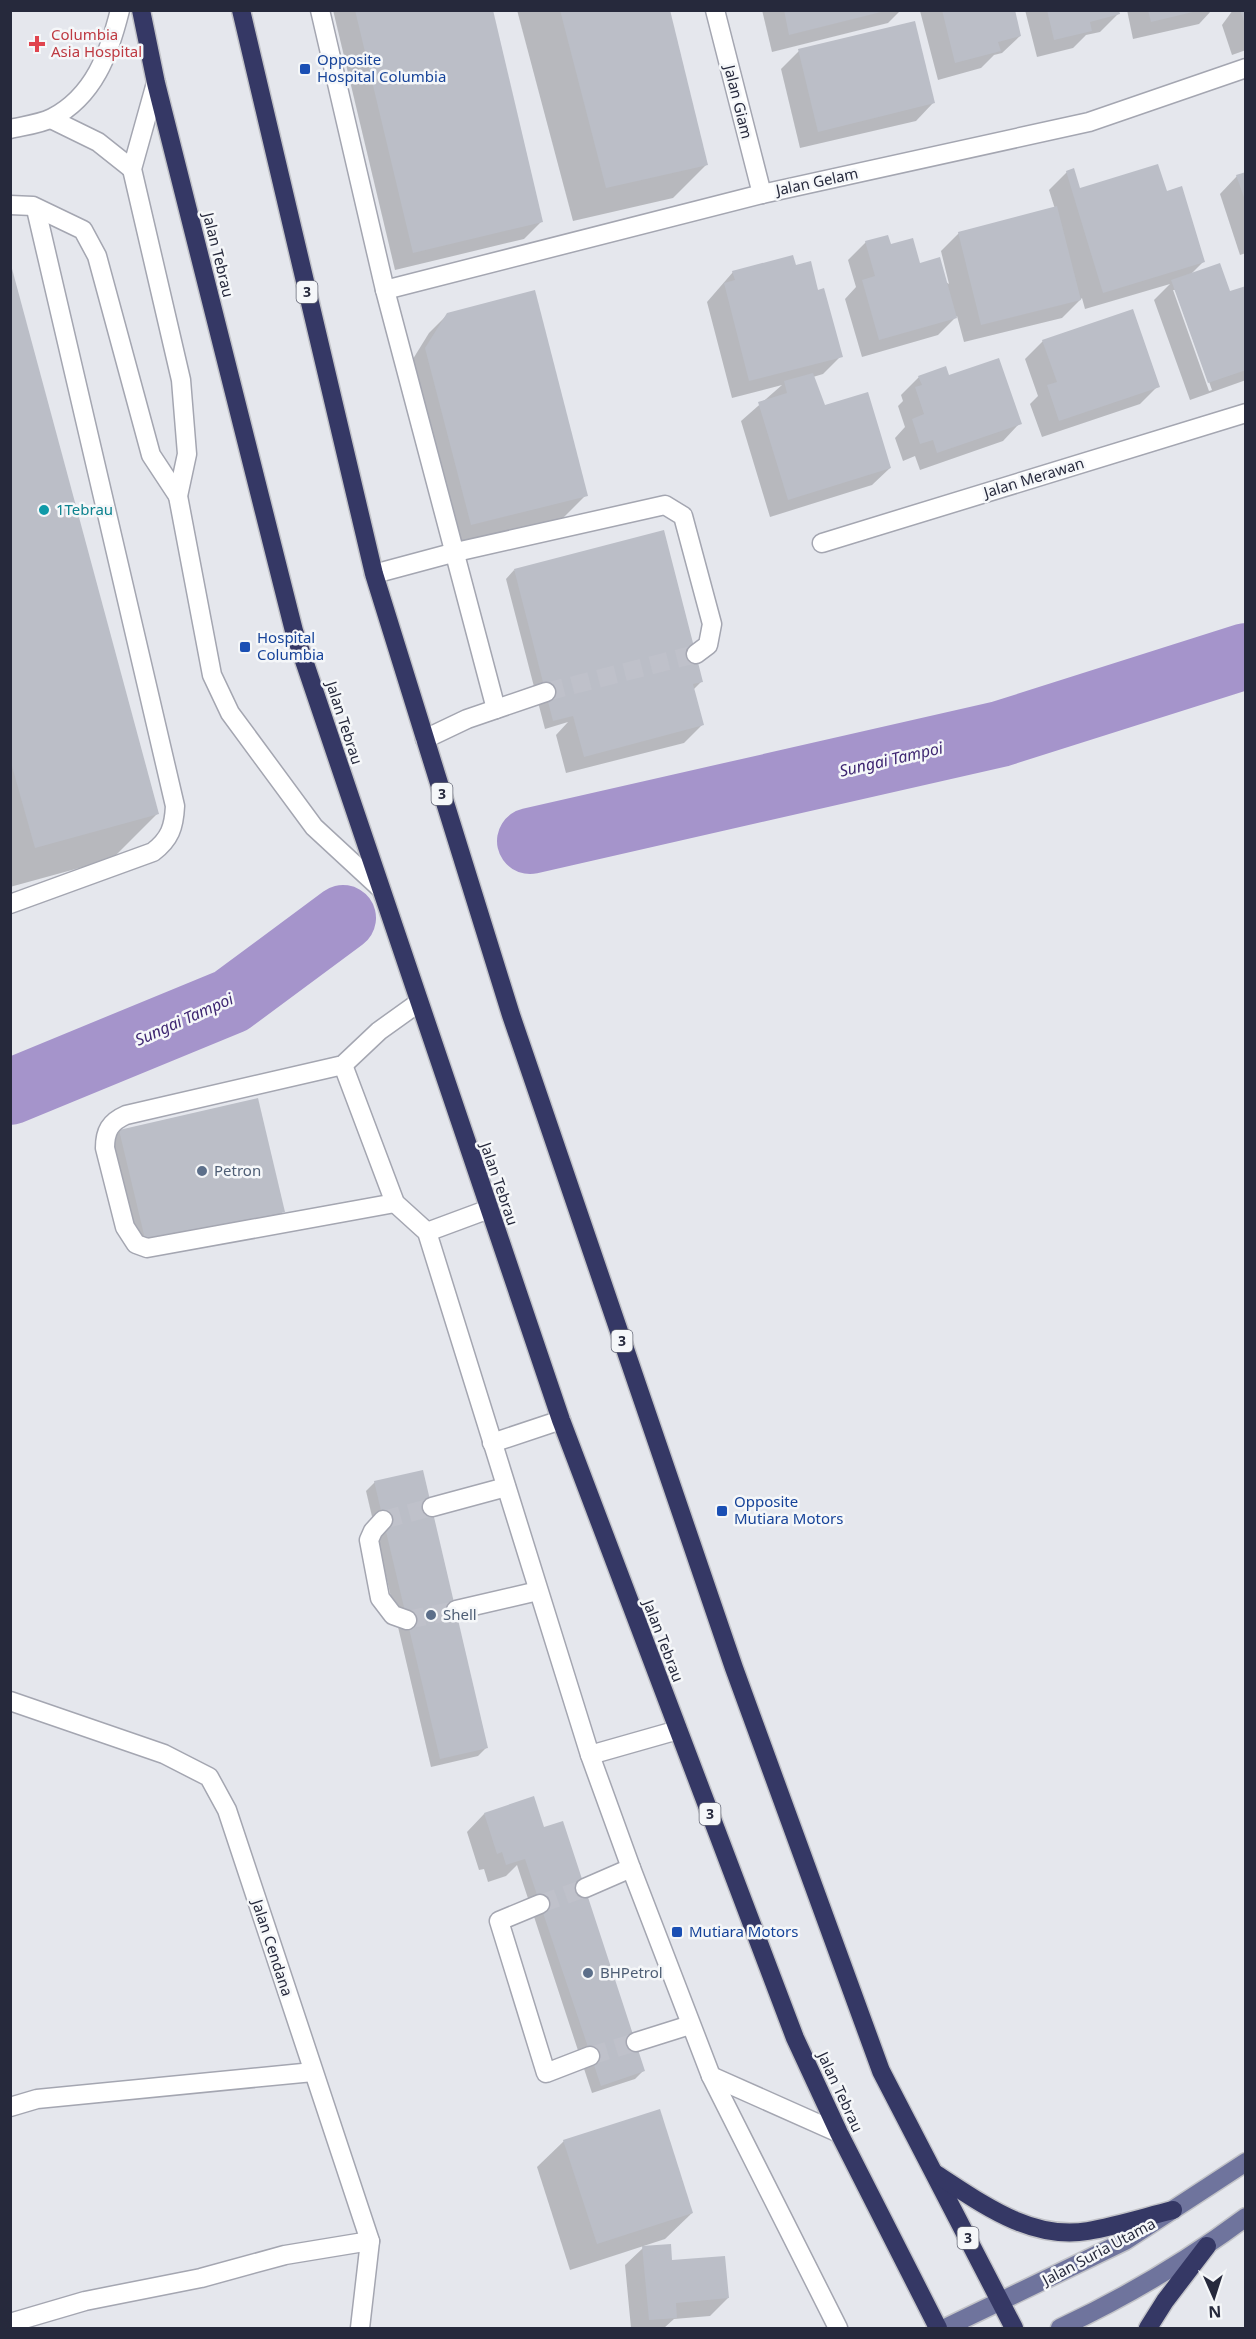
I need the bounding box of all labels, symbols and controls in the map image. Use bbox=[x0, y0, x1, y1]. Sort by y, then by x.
place label: Columbia Asia Hospital bbox=[51, 24, 142, 61]
marker: Columbia Asia Hospital bbox=[28, 35, 46, 53]
place label: Opposite Hospital Columbia bbox=[317, 49, 446, 86]
street label: Jalan Giam bbox=[720, 61, 758, 141]
marker: Opposite Hospital Columbia bbox=[298, 62, 312, 76]
street label: Jalan Gelam bbox=[772, 163, 860, 200]
street label: Jalan Tebrau bbox=[198, 208, 239, 299]
road number: 3 bbox=[296, 281, 318, 303]
street label: Jalan Merawan bbox=[979, 452, 1086, 502]
place label: 1Tebrau bbox=[56, 499, 113, 519]
marker: 1Tebrau bbox=[37, 503, 51, 517]
place label: Hospital Columbia bbox=[257, 627, 324, 664]
marker: Hospital Columbia bbox=[238, 640, 252, 654]
street label: Jalan Tebrau bbox=[321, 677, 368, 767]
water label: Sungai Tampoi bbox=[837, 736, 946, 782]
road number: 3 bbox=[432, 783, 452, 805]
water label: Sungai Tampoi bbox=[131, 987, 237, 1051]
street label: Jalan Tebrau bbox=[476, 1138, 523, 1228]
place label: Petron bbox=[214, 1160, 261, 1180]
marker: Petron bbox=[195, 1164, 209, 1178]
road number: 3 bbox=[612, 1330, 632, 1352]
place label: Opposite Mutiara Motors bbox=[734, 1491, 843, 1528]
marker: Opposite Mutiara Motors bbox=[715, 1504, 729, 1518]
street label: Jalan Tebrau bbox=[638, 1595, 689, 1685]
place label: Shell bbox=[443, 1604, 477, 1624]
marker: Shell bbox=[424, 1608, 438, 1622]
road number: 3 bbox=[700, 1803, 720, 1825]
street label: Jalan Cendana bbox=[247, 1895, 298, 1999]
place label: Mutiara Motors bbox=[689, 1921, 798, 1941]
marker: Mutiara Motors bbox=[670, 1925, 684, 1939]
place label: BHPetrol bbox=[600, 1962, 663, 1982]
marker: BHPetrol bbox=[581, 1966, 595, 1980]
street label: Jalan Tebrau bbox=[813, 2046, 868, 2135]
street label: Jalan Suria Utama bbox=[1037, 2213, 1158, 2290]
road number: 3 bbox=[958, 2227, 978, 2249]
north arrow bbox=[1184, 2267, 1244, 2327]
text: N bbox=[1208, 2301, 1222, 2323]

